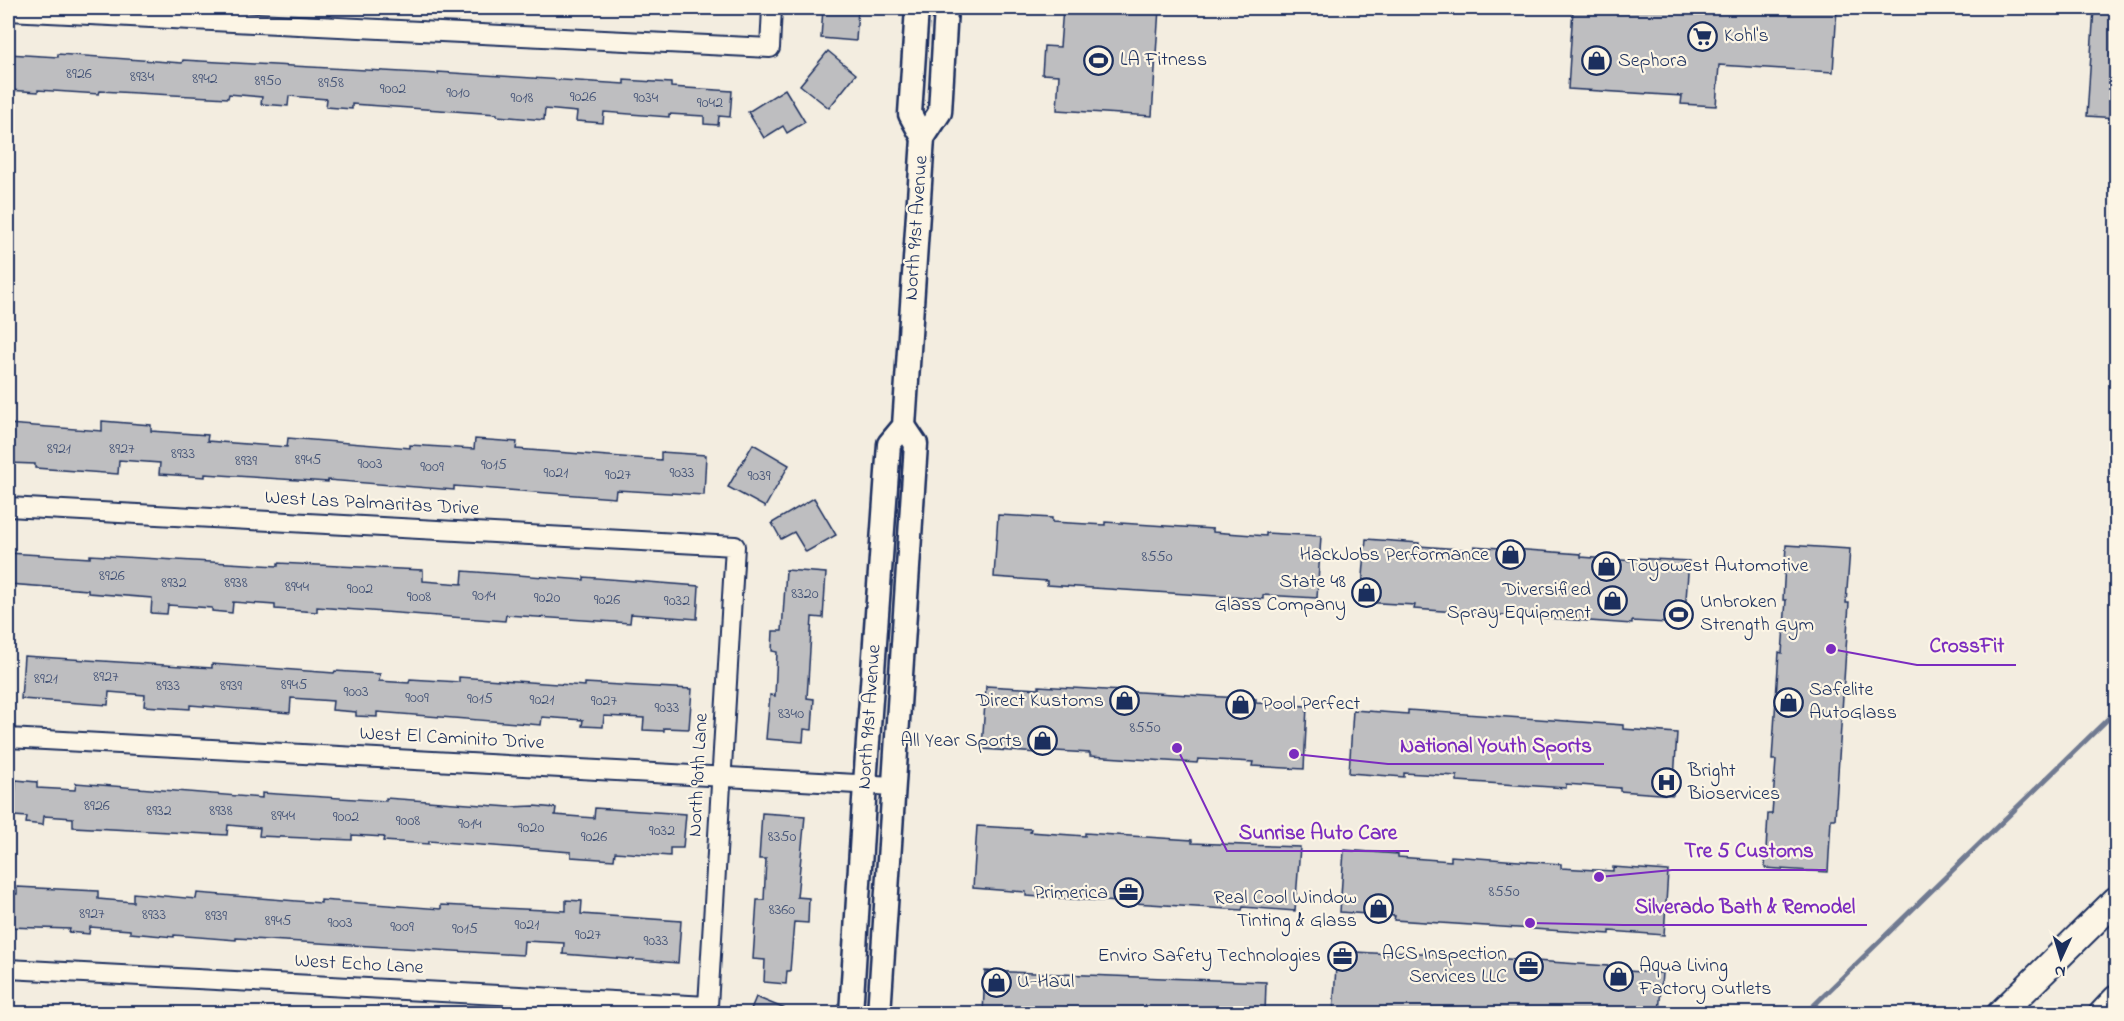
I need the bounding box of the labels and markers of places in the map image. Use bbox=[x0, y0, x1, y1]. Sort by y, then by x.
supermarket icon: Kohl's bbox=[1687, 20, 1719, 52]
place label: Kohl's bbox=[1724, 22, 1769, 51]
sports icon: LA Fitness bbox=[1083, 44, 1115, 76]
shop icon: Sephora bbox=[1581, 45, 1613, 77]
place label: LA Fitness bbox=[1120, 46, 1207, 75]
place label: Sephora bbox=[1618, 47, 1687, 76]
shop icon: HackJobs Performance bbox=[1494, 539, 1526, 571]
place label: HackJobs Performance bbox=[1299, 541, 1489, 570]
shop icon: Toyowest Automotive bbox=[1590, 550, 1622, 582]
place label: Toyowest Automotive bbox=[1627, 552, 1809, 581]
place label: State 48 Glass Company bbox=[1214, 568, 1346, 620]
place label: Diversified Spray Equipment bbox=[1447, 576, 1591, 628]
shop icon: State 48 Glass Company bbox=[1351, 577, 1383, 609]
shop icon: Diversified Spray Equipment bbox=[1596, 585, 1628, 617]
place label: Unbroken Strength Gym bbox=[1700, 588, 1814, 641]
sports icon: Unbroken Strength Gym bbox=[1663, 598, 1695, 630]
callout: CrossFit bbox=[1917, 626, 2016, 665]
place label: Safelite AutoGlass bbox=[1809, 676, 1897, 728]
shop icon: Direct Kustoms bbox=[1109, 685, 1141, 717]
shop icon: Safelite AutoGlass bbox=[1772, 686, 1804, 718]
place label: Direct Kustoms bbox=[975, 687, 1104, 716]
shop icon: Pool Perfect bbox=[1225, 688, 1257, 720]
place label: Pool Perfect bbox=[1262, 690, 1361, 719]
shop icon: All Year Sports bbox=[1027, 725, 1059, 757]
callout: National Youth Sports bbox=[1388, 725, 1604, 764]
place label: All Year Sports bbox=[901, 727, 1022, 756]
place label: Bright Bioservices bbox=[1687, 757, 1780, 809]
hospital icon: Bright Bioservices bbox=[1651, 766, 1683, 798]
callout: Sunrise Auto Care bbox=[1227, 812, 1409, 851]
callout: Tre 5 Customs bbox=[1672, 831, 1826, 870]
office icon: Primerica bbox=[1113, 877, 1145, 909]
place label: Primerica bbox=[1034, 879, 1108, 908]
place label: Real Cool Window Tinting & Glass bbox=[1214, 884, 1357, 937]
callout: Silverado Bath & Remodel bbox=[1623, 886, 1867, 925]
shop icon: Real Cool Window Tinting & Glass bbox=[1362, 893, 1394, 925]
office icon: Enviro Safety Technologies bbox=[1326, 940, 1358, 972]
place label: ACS Inspection Services LLC bbox=[1382, 940, 1507, 992]
place label: Enviro Safety Technologies bbox=[1097, 942, 1321, 972]
office icon: ACS Inspection Services LLC bbox=[1512, 950, 1544, 982]
place label: Aqua Living Factory Outlets bbox=[1638, 952, 1772, 1004]
shop icon: Aqua Living Factory Outlets bbox=[1602, 961, 1634, 993]
shop icon: U-Haul bbox=[980, 966, 1012, 998]
place label: U-Haul bbox=[1017, 968, 1074, 997]

